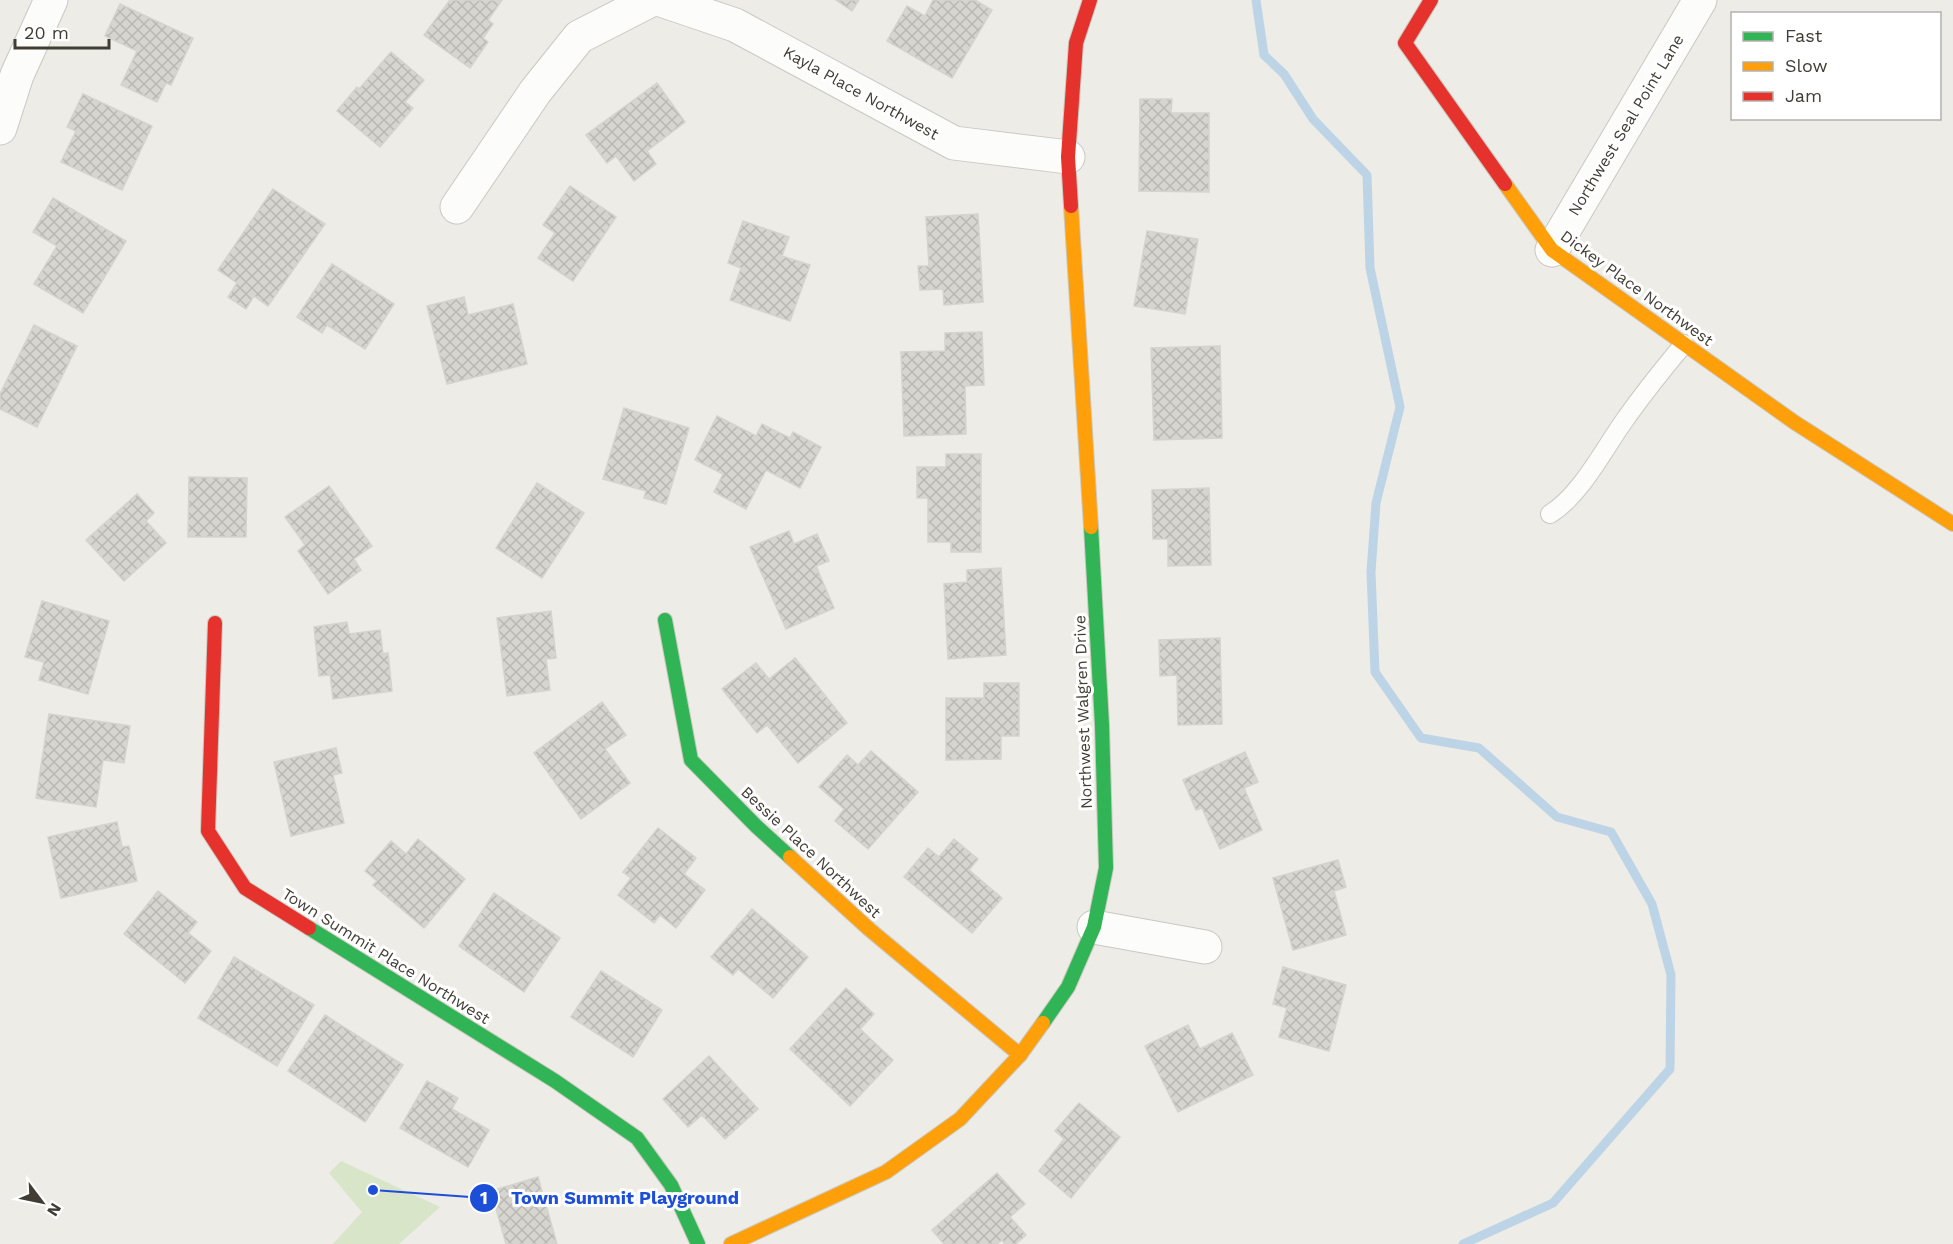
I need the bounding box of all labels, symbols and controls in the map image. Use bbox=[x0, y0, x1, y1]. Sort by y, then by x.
scale bar bbox=[15, 12, 110, 50]
legend bbox=[1731, 12, 1941, 120]
text: 20 m bbox=[24, 22, 69, 43]
text: Fast bbox=[1785, 25, 1823, 46]
street label: Northwest Seal Point Lane bbox=[1564, 31, 1688, 219]
street label: Kayla Place Northwest bbox=[780, 42, 942, 144]
text: Slow bbox=[1785, 55, 1828, 76]
text: Jam bbox=[1785, 85, 1822, 106]
street label: Dickey Place Northwest bbox=[1557, 226, 1717, 350]
street label: Northwest Walgren Drive bbox=[1070, 615, 1096, 809]
street label: Bessie Place Northwest bbox=[737, 782, 885, 922]
street label: Town Summit Place Northwest bbox=[279, 884, 494, 1028]
north arrow bbox=[12, 1172, 72, 1232]
callout: Town Summit Playground bbox=[469, 1180, 751, 1216]
text: 1 bbox=[480, 1187, 488, 1208]
text: Town Summit Playground bbox=[511, 1187, 739, 1208]
text: N bbox=[43, 1200, 65, 1220]

